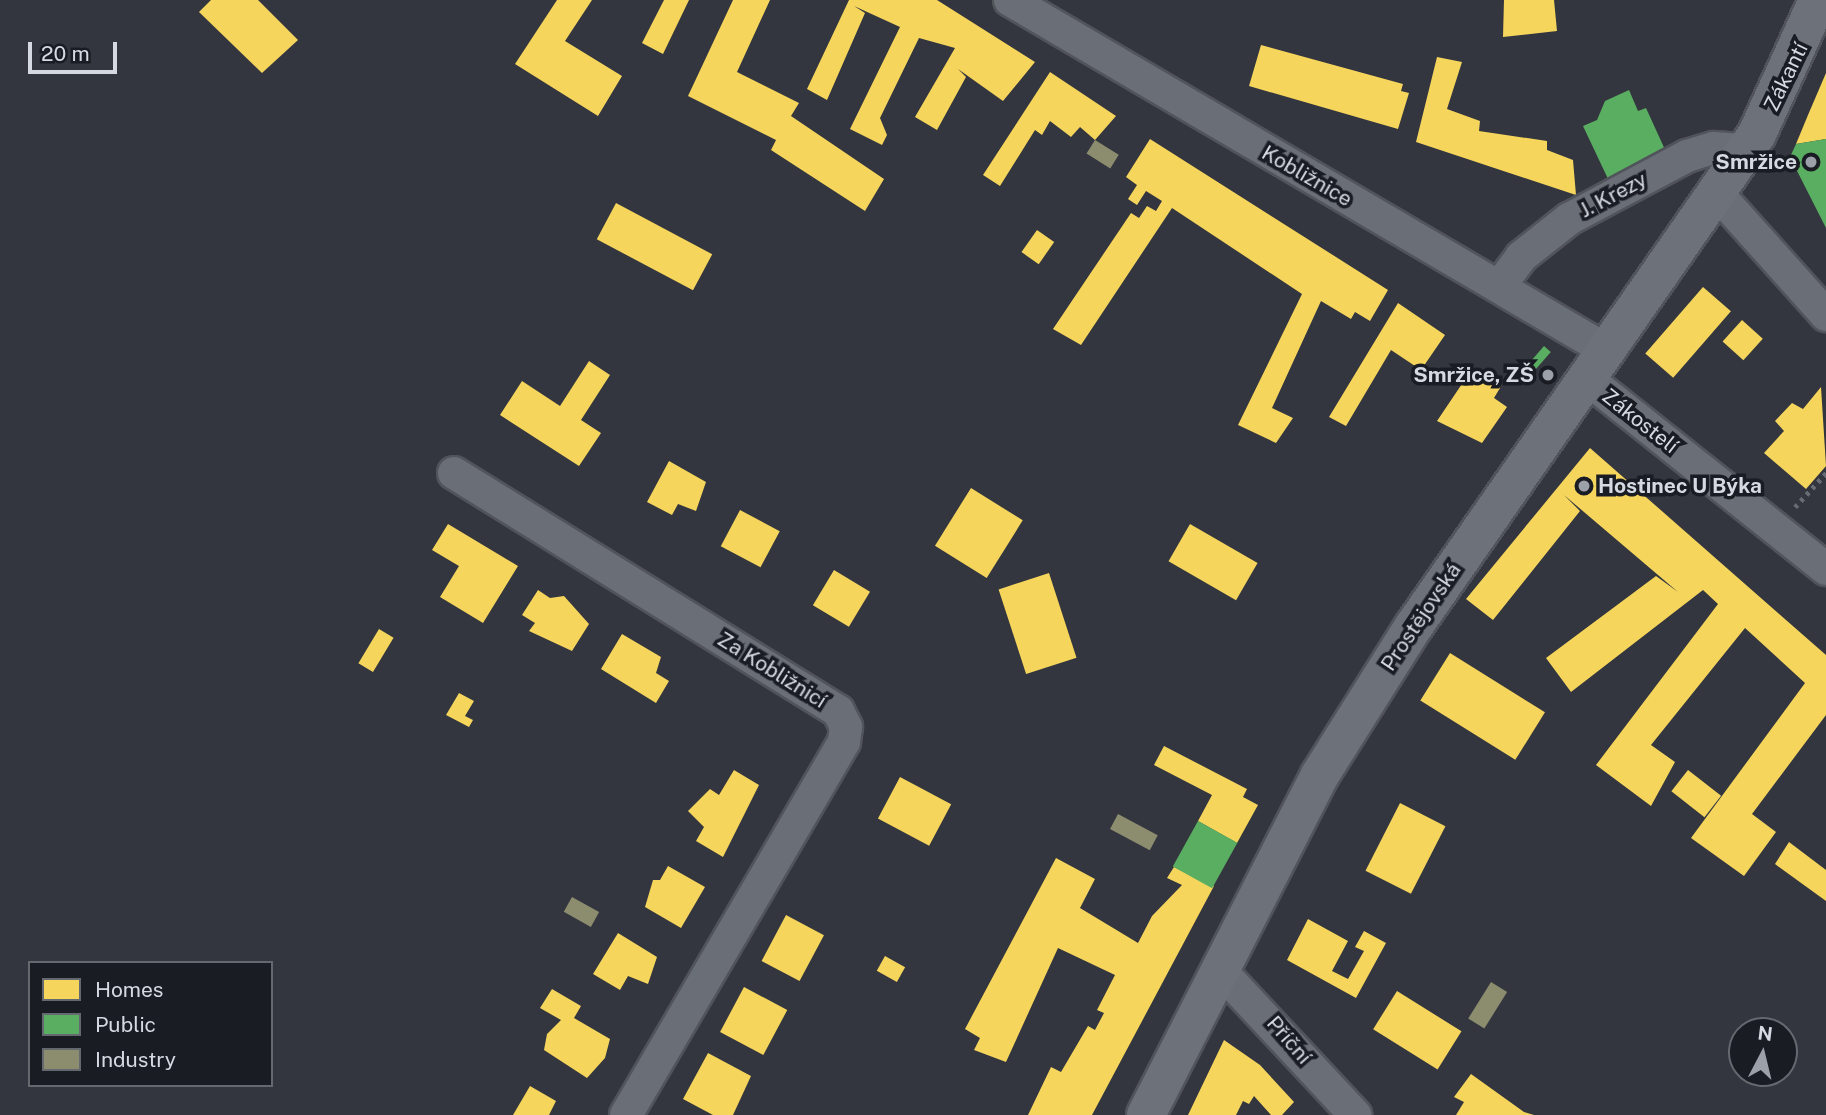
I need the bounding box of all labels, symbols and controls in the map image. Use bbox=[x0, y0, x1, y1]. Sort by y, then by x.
scale bar bbox=[32, 28, 121, 72]
street label: Zákantí bbox=[1759, 39, 1813, 115]
text: 20 m bbox=[41, 41, 90, 66]
street label: Kobližnice bbox=[1257, 140, 1357, 212]
place label: Smržice bbox=[1715, 149, 1797, 175]
marker: Smržice bbox=[1803, 154, 1819, 170]
street label: J. Krezy bbox=[1575, 167, 1651, 223]
place label: Smržice, ZŠ bbox=[1413, 362, 1534, 388]
marker: Smržice, ZŠ bbox=[1540, 367, 1556, 383]
street label: Zákostelí bbox=[1597, 383, 1683, 459]
place label: Hostinec U Býka bbox=[1598, 473, 1762, 499]
marker: Hostinec U Býka bbox=[1576, 478, 1592, 494]
street label: Prostějovská bbox=[1376, 558, 1466, 676]
street label: Za Kobližnicí bbox=[713, 627, 831, 713]
legend bbox=[28, 961, 273, 1087]
text: Homes bbox=[95, 977, 163, 1002]
street label: Příční bbox=[1261, 1011, 1317, 1069]
text: Public bbox=[95, 1012, 156, 1037]
north arrow bbox=[1728, 1017, 1798, 1087]
text: N bbox=[1757, 1021, 1774, 1045]
text: Industry bbox=[95, 1047, 176, 1072]

